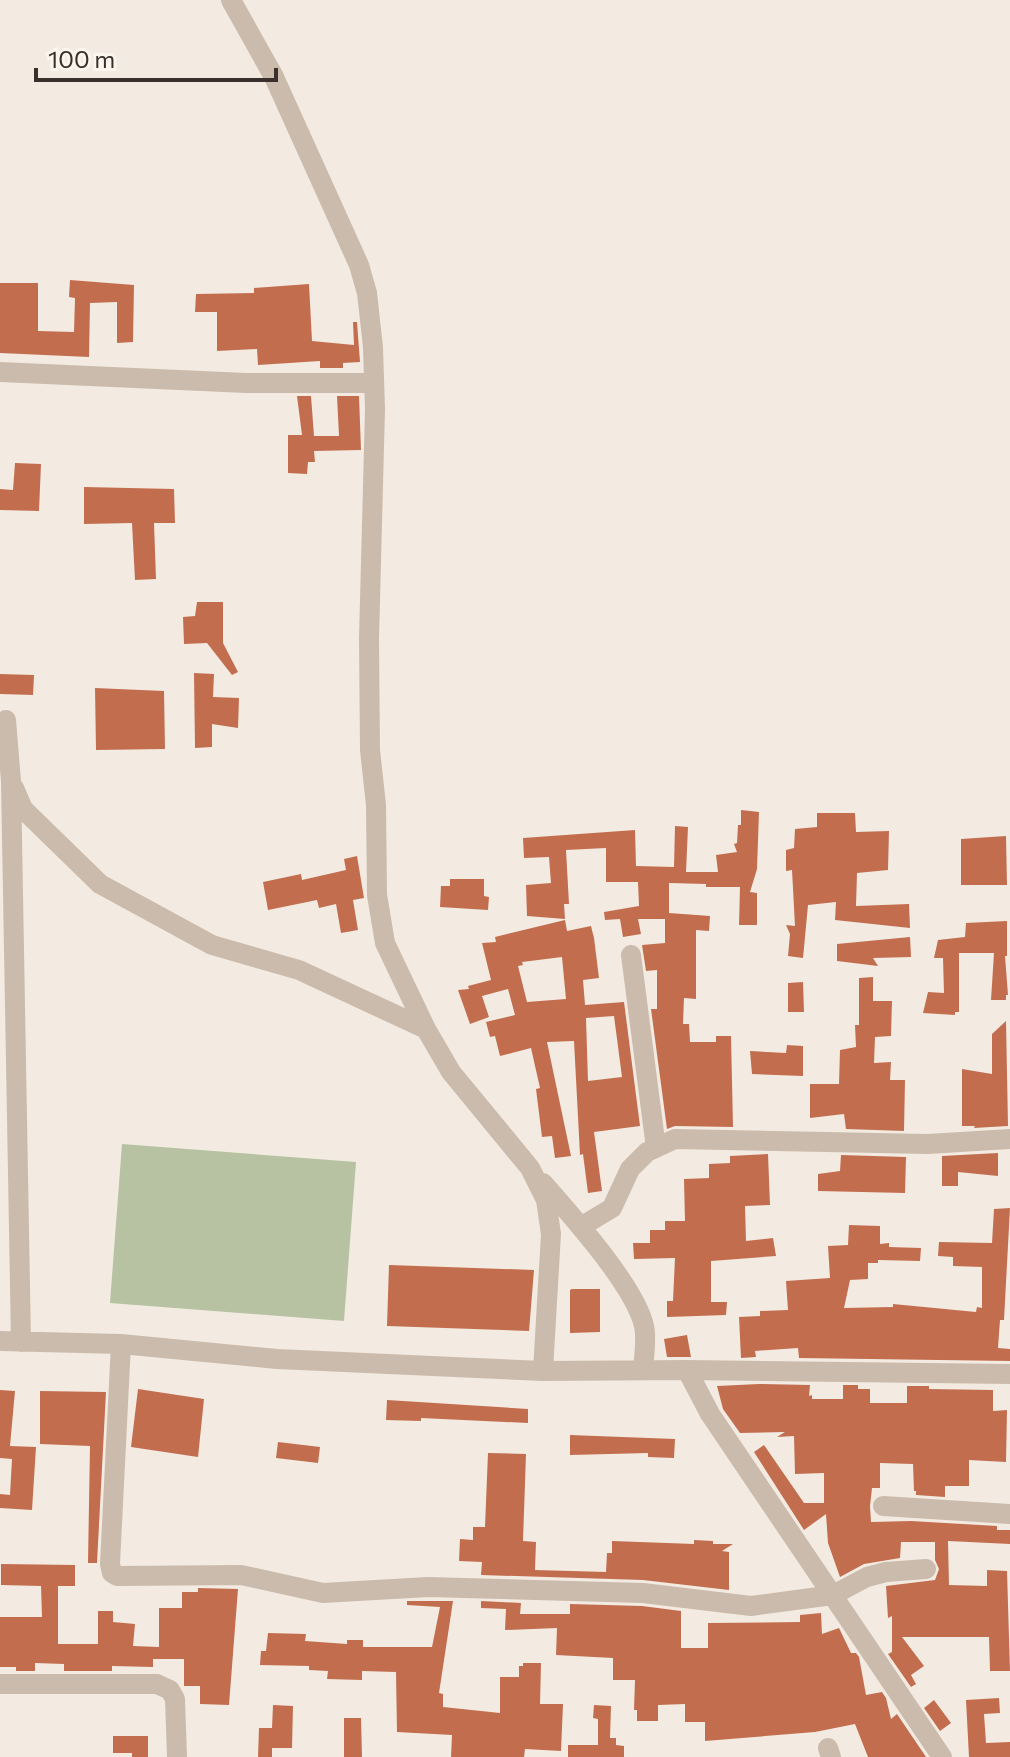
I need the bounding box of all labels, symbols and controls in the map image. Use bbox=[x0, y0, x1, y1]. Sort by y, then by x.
scale bar bbox=[36, 32, 276, 82]
text: 100 m bbox=[48, 44, 115, 73]

